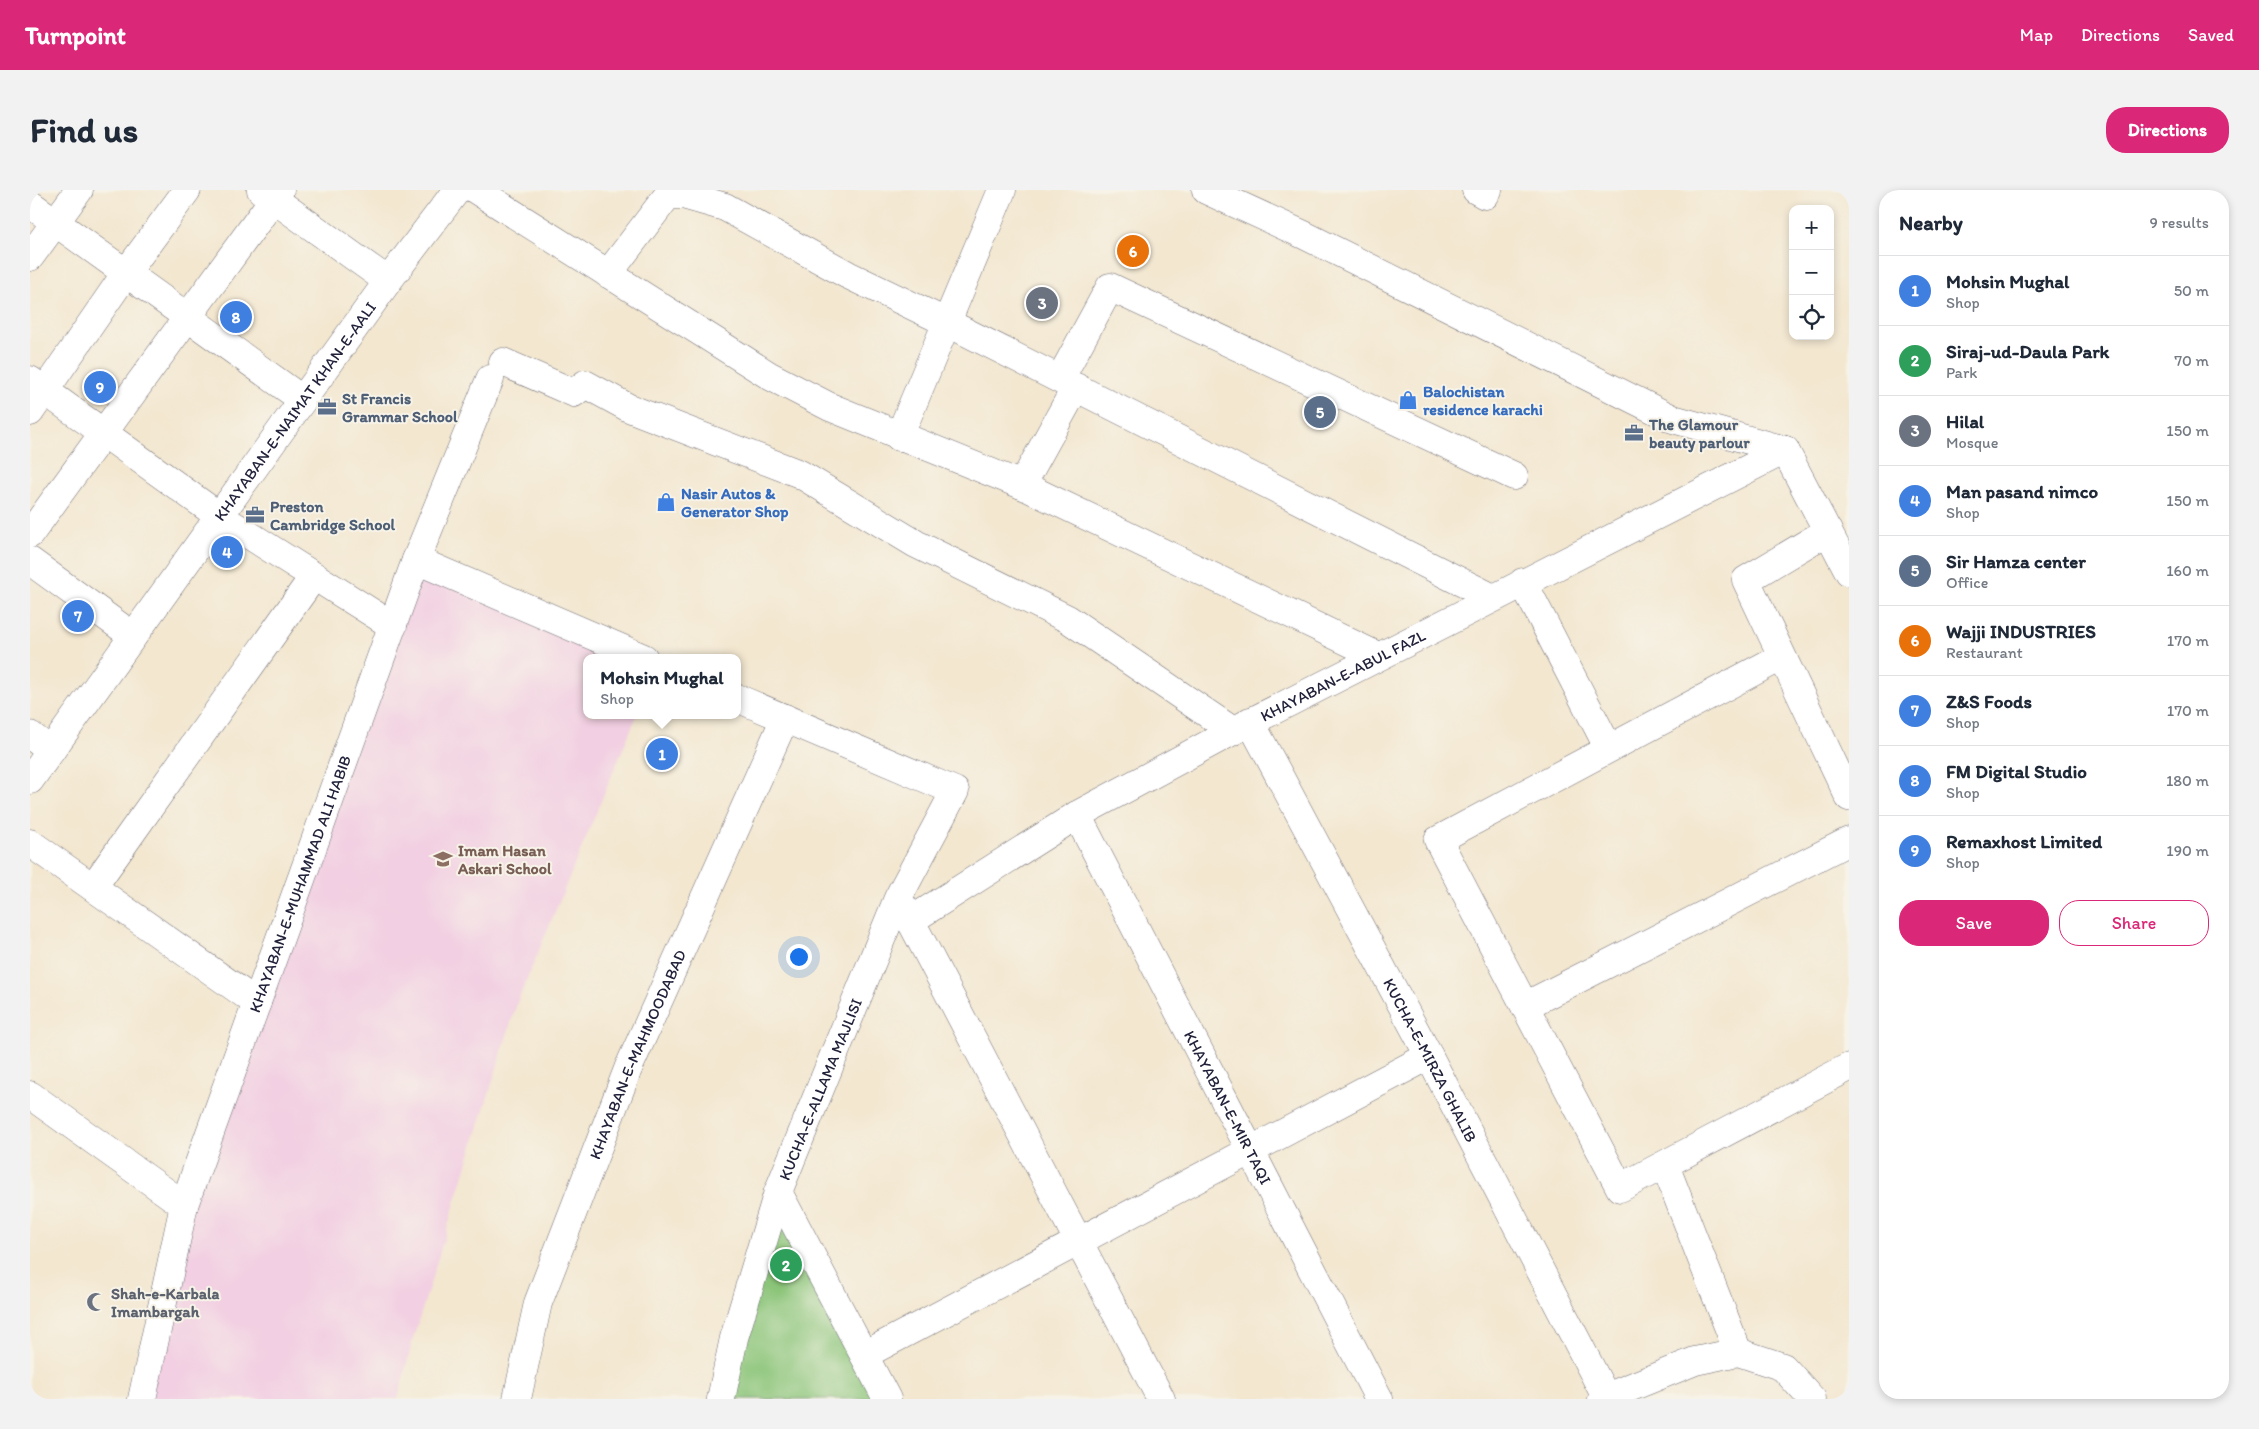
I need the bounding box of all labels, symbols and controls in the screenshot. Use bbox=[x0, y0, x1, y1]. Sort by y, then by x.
text: Turnpoint bbox=[25, 21, 126, 50]
text: Map bbox=[2020, 24, 2053, 46]
text: Directions bbox=[2081, 24, 2160, 46]
text: Saved bbox=[2188, 24, 2234, 46]
button: Directions bbox=[2106, 107, 2229, 153]
text: Find us bbox=[30, 109, 138, 151]
map controls bbox=[1789, 205, 1834, 340]
button: + bbox=[1789, 205, 1834, 250]
text: Nearby bbox=[1899, 210, 1963, 235]
text: 9 results bbox=[2150, 213, 2209, 232]
pin: 6 bbox=[1117, 232, 1149, 270]
button: − bbox=[1789, 250, 1834, 295]
text: Mohsin Mughal bbox=[1946, 270, 2069, 293]
text: 1 bbox=[1911, 281, 1919, 300]
text: 50 m bbox=[2174, 281, 2209, 300]
pin: 3 bbox=[1026, 284, 1058, 322]
text: Shop bbox=[1946, 293, 1980, 312]
button: locate bbox=[1789, 295, 1834, 340]
street label: KHAYABAN-E-NAIMAT KHAN-E-AALI bbox=[210, 298, 380, 525]
pin: 8 bbox=[220, 298, 252, 336]
text: Siraj-ud-Daula Park bbox=[1946, 340, 2109, 363]
text: 2 bbox=[1911, 351, 1919, 370]
text: 70 m bbox=[2174, 351, 2209, 370]
text: Park bbox=[1946, 363, 1977, 382]
pin: 9 bbox=[84, 368, 116, 406]
place label: Balochistan residence karachi bbox=[1423, 382, 1543, 419]
place label: St Francis Grammar School bbox=[342, 389, 458, 426]
shop icon: Balochistan residence karachi bbox=[1397, 389, 1419, 411]
pin: 5 bbox=[1304, 393, 1336, 431]
office icon: St Francis Grammar School bbox=[316, 396, 338, 418]
text: Hilal bbox=[1946, 410, 1984, 433]
place label: The Glamour beauty parlour bbox=[1648, 415, 1750, 453]
text: 3 bbox=[1911, 421, 1919, 440]
text: 150 m bbox=[2166, 421, 2209, 440]
office icon: The Glamour beauty parlour bbox=[1623, 422, 1645, 444]
text: Mosque bbox=[1946, 433, 1999, 452]
text: Man pasand nimco bbox=[1946, 480, 2098, 503]
place label: Nasir Autos & Generator Shop bbox=[681, 484, 789, 522]
shop icon: Nasir Autos & Generator Shop bbox=[655, 491, 677, 513]
text: 4 bbox=[1910, 491, 1920, 510]
text: 150 m bbox=[2166, 491, 2209, 510]
place label: Preston Cambridge School bbox=[270, 497, 396, 535]
text: Shop bbox=[1946, 503, 1980, 522]
office icon: Preston Cambridge School bbox=[244, 504, 266, 526]
pin: 4 bbox=[211, 533, 243, 571]
text: Sir Hamza center bbox=[1946, 550, 2086, 573]
text: 5 bbox=[1911, 561, 1919, 580]
text: 160 m bbox=[2166, 561, 2209, 580]
text: Office bbox=[1946, 573, 1988, 592]
pin: 7 bbox=[62, 597, 94, 635]
text: Wajji INDUSTRIES bbox=[1946, 620, 2096, 643]
street label: KHAYABAN-E-ABUL FAZL bbox=[1257, 626, 1429, 726]
text: 6 bbox=[1911, 631, 1919, 650]
text: 170 m bbox=[2167, 631, 2209, 650]
text: Restaurant bbox=[1946, 643, 2023, 662]
popup bbox=[583, 654, 741, 719]
text: Mohsin Mughal bbox=[600, 666, 724, 689]
text: Shop bbox=[600, 689, 634, 708]
text: Z&S Foods bbox=[1946, 690, 2032, 713]
text: 7 bbox=[1911, 701, 1919, 720]
text: 170 m bbox=[2167, 701, 2209, 720]
text: Shop bbox=[1946, 713, 1980, 732]
pin: 1 bbox=[646, 735, 678, 773]
street label: KHAYABAN-E-MUHAMMAD ALI HABIB bbox=[245, 753, 355, 1015]
text: FM Digital Studio bbox=[1946, 760, 2087, 783]
text: 8 bbox=[1911, 771, 1919, 790]
text: 180 m bbox=[2166, 771, 2209, 790]
text: Shop bbox=[1946, 783, 1980, 802]
text: Remaxhost Limited bbox=[1946, 830, 2102, 853]
place label: Imam Hasan Askari School bbox=[457, 841, 552, 878]
text: 9 bbox=[1911, 841, 1919, 860]
text: 190 m bbox=[2166, 841, 2209, 860]
school or university icon: Imam Hasan Askari School bbox=[432, 848, 454, 870]
text: Shop bbox=[1946, 853, 1980, 872]
button: Save bbox=[1899, 900, 2049, 946]
button: Share bbox=[2059, 900, 2209, 946]
your location bbox=[786, 944, 812, 970]
street label: KHAYABAN-E-MAHMOODABAD bbox=[585, 947, 690, 1162]
street label: KUCHA-E-MIRZA GHALIB bbox=[1379, 975, 1481, 1145]
street label: KUCHA-E-ALLAMA MAJLISI bbox=[775, 996, 866, 1183]
street label: KHAYABAN-E-MIR TAQI bbox=[1180, 1027, 1275, 1188]
pin: 2 bbox=[770, 1246, 802, 1284]
place label: Shah-e-Karbala Imambargah bbox=[111, 1284, 220, 1322]
mosque icon: Shah-e-Karbala Imambargah bbox=[85, 1291, 107, 1313]

